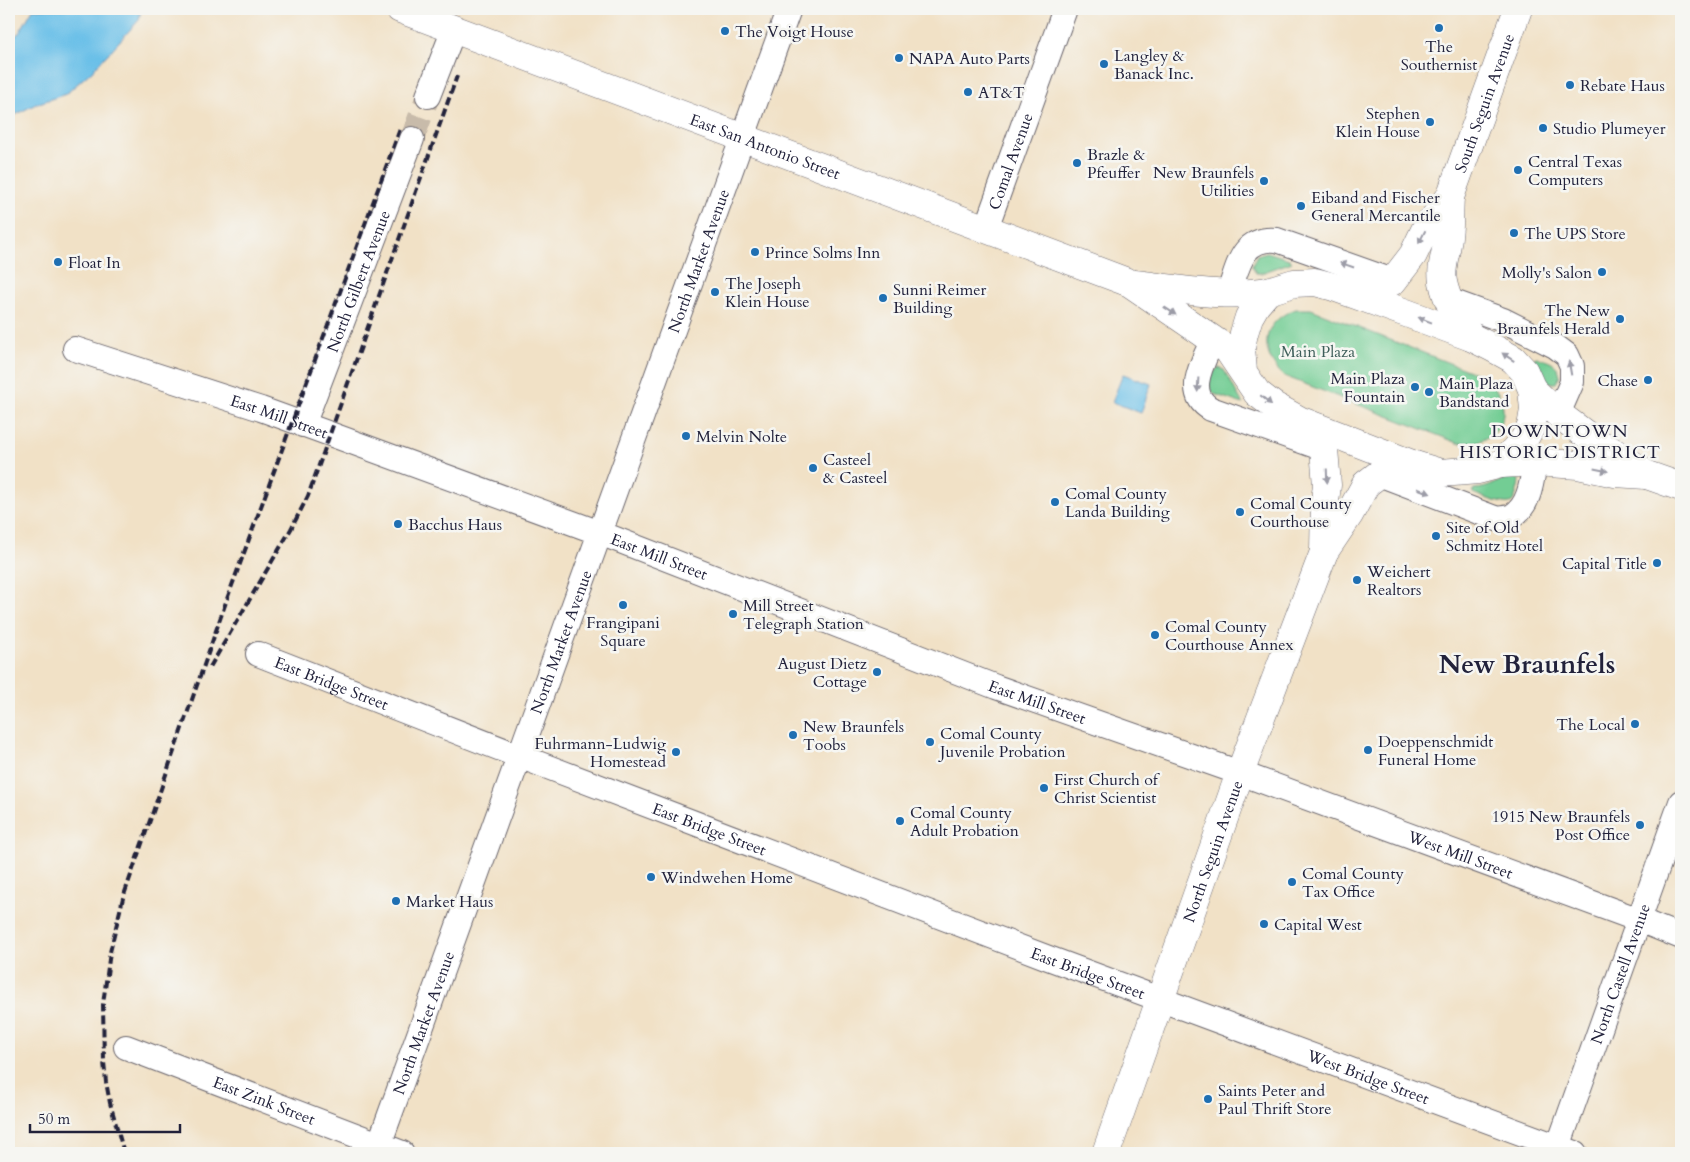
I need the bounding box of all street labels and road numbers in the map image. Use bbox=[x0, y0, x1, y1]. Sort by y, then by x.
street label: South Seguin Avenue bbox=[1450, 31, 1520, 176]
street label: East San Antonio Street bbox=[686, 109, 843, 185]
street label: Comal Avenue bbox=[983, 110, 1039, 213]
street label: North Market Avenue bbox=[663, 186, 735, 336]
street label: North Gilbert Avenue bbox=[322, 207, 396, 356]
street label: East Mill Street bbox=[227, 390, 331, 444]
street label: East Mill Street bbox=[607, 528, 710, 586]
street label: North Market Avenue bbox=[526, 567, 598, 717]
street label: East Bridge Street bbox=[271, 652, 391, 716]
street label: East Mill Street bbox=[985, 675, 1089, 730]
street label: North Seguin Avenue bbox=[1178, 778, 1249, 926]
street label: East Bridge Street bbox=[649, 798, 769, 861]
street label: West Mill Street bbox=[1404, 825, 1516, 885]
street label: North Castell Avenue bbox=[1586, 901, 1656, 1047]
street label: East Bridge Street bbox=[1027, 942, 1148, 1005]
street label: North Market Avenue bbox=[388, 948, 460, 1098]
street label: West Bridge Street bbox=[1303, 1044, 1432, 1110]
street label: East Zink Street bbox=[209, 1071, 318, 1131]

